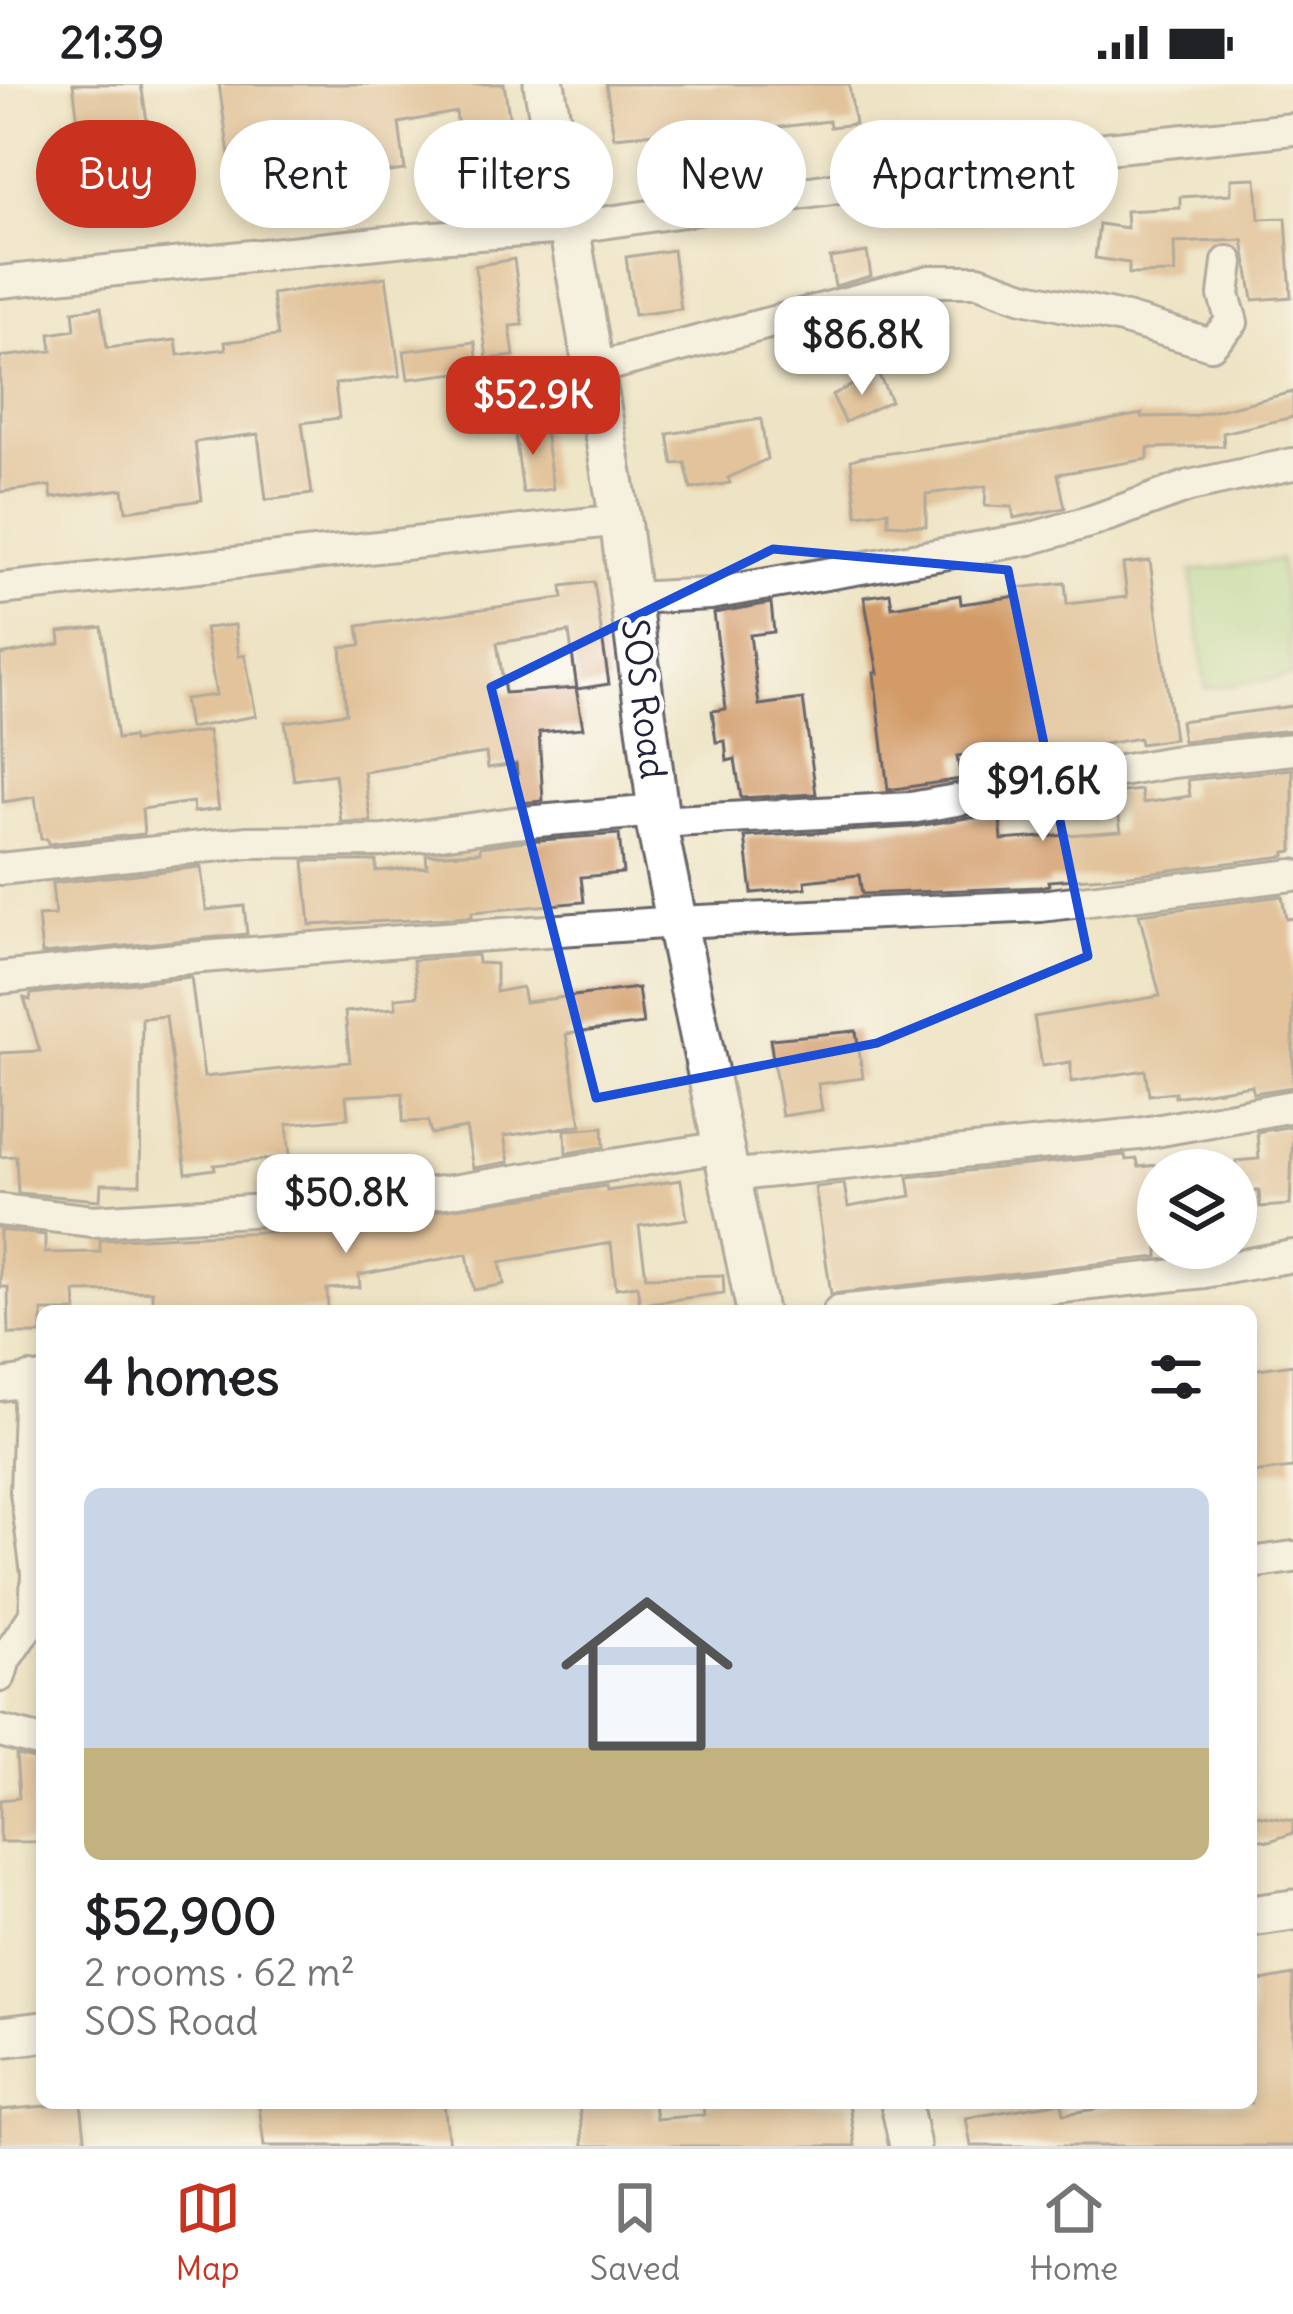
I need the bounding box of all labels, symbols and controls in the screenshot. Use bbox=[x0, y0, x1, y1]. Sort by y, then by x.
text: 21:39 bbox=[60, 14, 164, 70]
chip: Buy bbox=[36, 120, 196, 228]
chip: Rent bbox=[220, 120, 390, 228]
chip: Filters bbox=[414, 120, 613, 228]
chip: New bbox=[637, 120, 806, 228]
chip: Apartment bbox=[830, 120, 1118, 228]
pin: $86.8K bbox=[764, 296, 960, 398]
text: $86.8K bbox=[801, 310, 923, 359]
pin: $52.9K bbox=[435, 356, 631, 458]
text: $52.9K bbox=[473, 370, 593, 419]
street label: SOS Road bbox=[612, 616, 676, 782]
pin: $91.6K bbox=[945, 742, 1141, 844]
text: $91.6K bbox=[986, 756, 1100, 805]
map controls bbox=[1137, 1149, 1257, 1269]
button: layers bbox=[1137, 1149, 1257, 1269]
pin: $50.8K bbox=[248, 1154, 444, 1256]
text: $50.8K bbox=[284, 1168, 408, 1217]
icon: filters bbox=[1143, 1344, 1209, 1410]
text: 4 homes bbox=[84, 1345, 279, 1409]
icon: home bbox=[539, 1566, 755, 1782]
text: $52,900 bbox=[84, 1884, 277, 1948]
text: 2 rooms · 62 m² bbox=[84, 1948, 355, 1997]
text: SOS Road bbox=[84, 1997, 258, 2046]
tab: Map bbox=[175, 2175, 241, 2289]
tab: Saved bbox=[590, 2175, 680, 2289]
tab: Home bbox=[1029, 2175, 1118, 2289]

